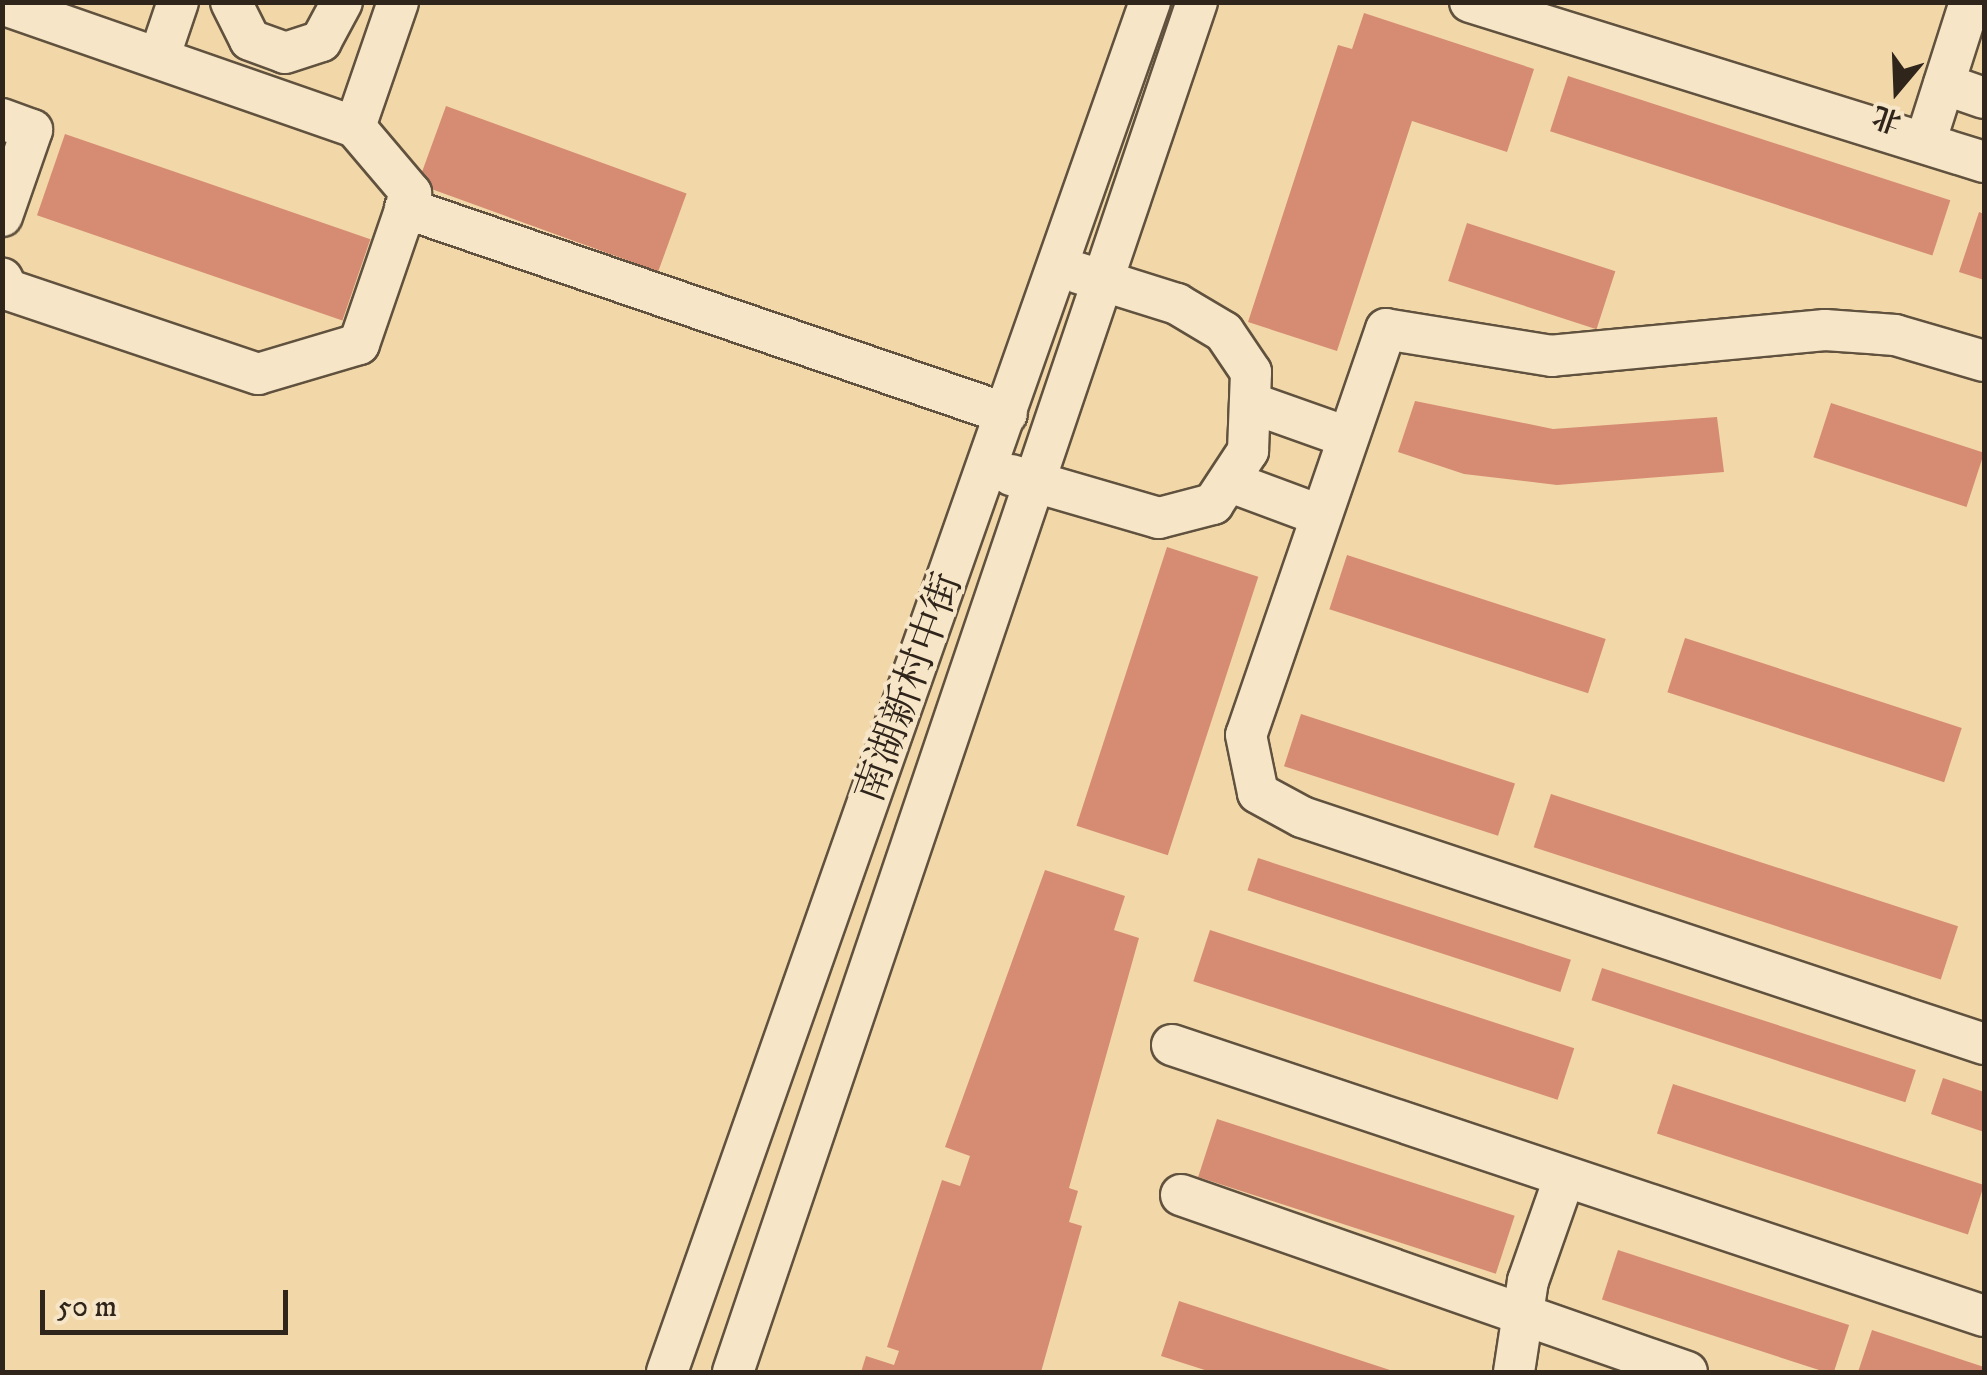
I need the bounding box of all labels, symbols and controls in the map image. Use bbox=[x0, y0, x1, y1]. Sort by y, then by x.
north arrow bbox=[1847, 40, 1947, 140]
text: 北 bbox=[1868, 98, 1906, 140]
street label: 南湖新村中街 bbox=[846, 567, 974, 809]
scale bar bbox=[45, 1270, 292, 1332]
text: 50 m bbox=[57, 1289, 117, 1326]

